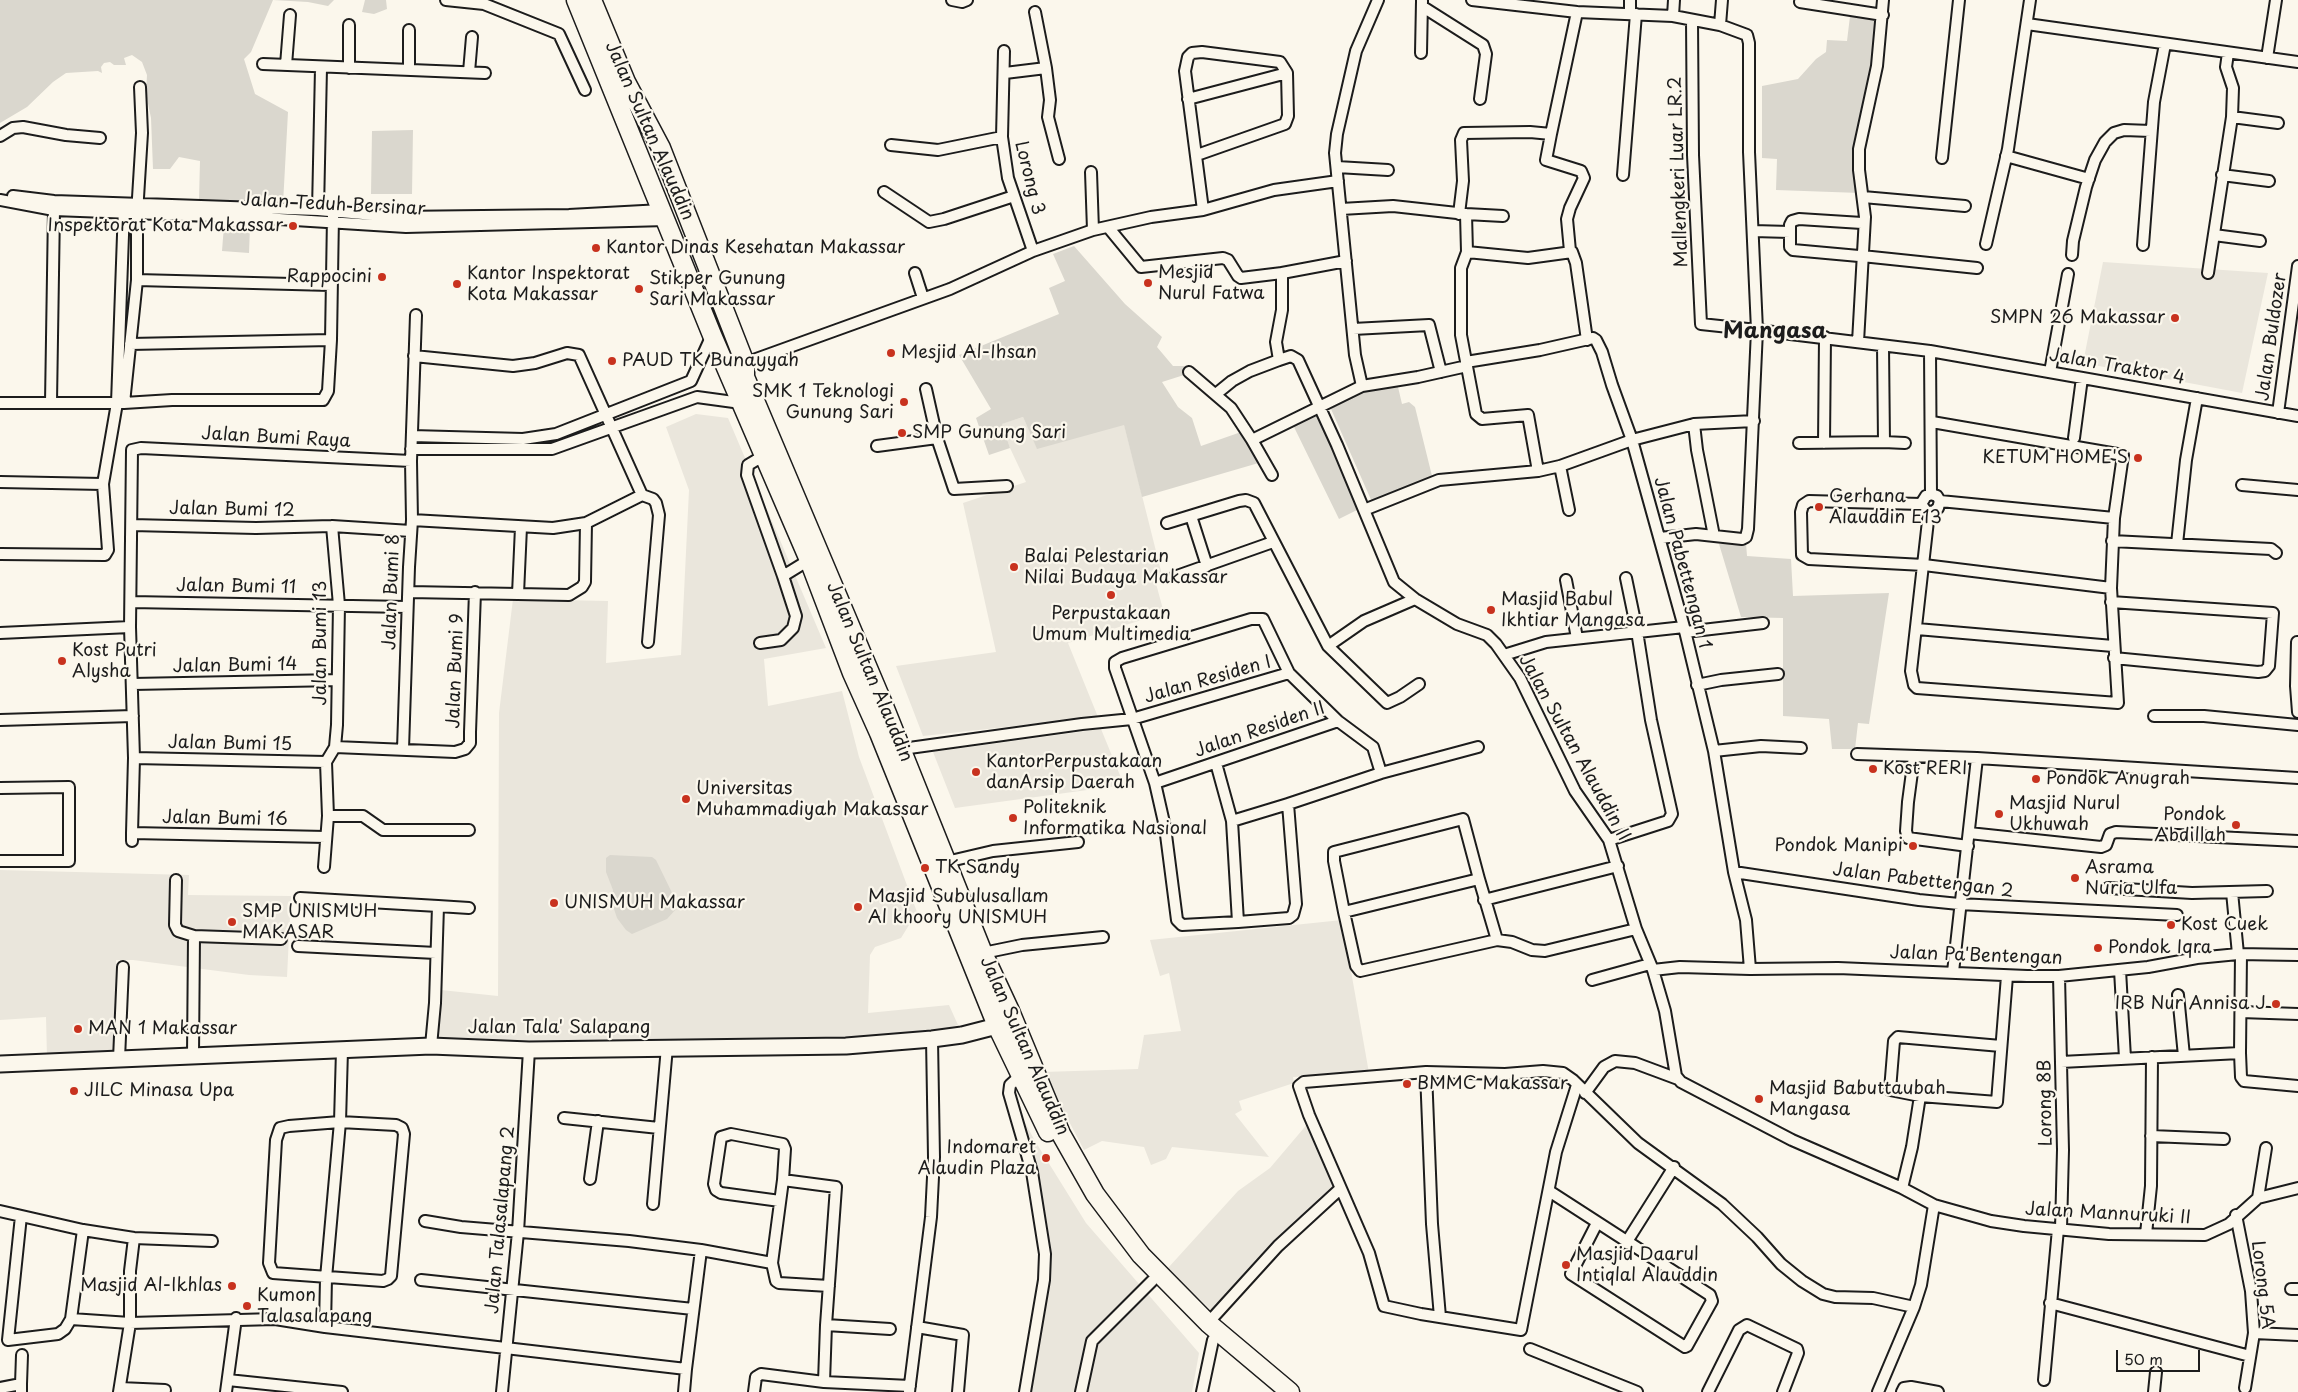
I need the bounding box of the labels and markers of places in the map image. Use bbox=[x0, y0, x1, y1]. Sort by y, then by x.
place label: Inspektorat Kota Makassar bbox=[47, 215, 283, 237]
marker: Inspektorat Kota Makassar bbox=[287, 220, 299, 232]
place label: Kantor Dinas Kesehatan Makassar bbox=[606, 237, 905, 259]
marker: Kantor Dinas Kesehatan Makassar bbox=[590, 242, 602, 254]
place label: Mesjid Nurul Fatwa bbox=[1158, 262, 1264, 304]
place label: Kantor Inspektorat Kota Makassar bbox=[467, 263, 630, 306]
place label: Rappocini bbox=[287, 266, 372, 288]
place label: Stikper Gunung Sari Makassar bbox=[649, 268, 786, 310]
marker: Rappocini bbox=[376, 271, 388, 283]
marker: Mesjid Nurul Fatwa bbox=[1142, 277, 1154, 289]
marker: Kantor Inspektorat Kota Makassar bbox=[451, 278, 463, 290]
marker: Stikper Gunung Sari Makassar bbox=[633, 283, 645, 295]
place label: SMPN 26 Makassar bbox=[1990, 307, 2165, 329]
marker: SMPN 26 Makassar bbox=[2169, 312, 2181, 324]
place label: Mesjid Al-Ihsan bbox=[901, 342, 1037, 364]
marker: Mesjid Al-Ihsan bbox=[885, 347, 897, 359]
place label: PAUD TK Bunayyah bbox=[622, 350, 799, 372]
marker: PAUD TK Bunayyah bbox=[606, 355, 618, 367]
place label: SMK 1 Teknologi Gunung Sari bbox=[752, 381, 894, 424]
marker: SMK 1 Teknologi Gunung Sari bbox=[898, 396, 910, 408]
place label: SMP Gunung Sari bbox=[912, 422, 1066, 444]
marker: SMP Gunung Sari bbox=[896, 427, 908, 439]
place label: KETUM HOME'S bbox=[1982, 447, 2128, 469]
marker: KETUM HOME'S bbox=[2132, 452, 2144, 464]
place label: Gerhana Alauddin E13 bbox=[1829, 486, 1942, 528]
marker: Gerhana Alauddin E13 bbox=[1813, 501, 1825, 513]
place label: Balai Pelestarian Nilai Budaya Makassar bbox=[1024, 546, 1227, 588]
marker: Balai Pelestarian Nilai Budaya Makassar bbox=[1008, 561, 1020, 573]
marker: Perpustakaan Umum Multimedia bbox=[1105, 589, 1117, 601]
place label: Masjid Babul Ikhtiar Mangasa bbox=[1501, 589, 1645, 632]
place label: Perpustakaan Umum Multimedia bbox=[1031, 603, 1191, 646]
marker: Masjid Babul Ikhtiar Mangasa bbox=[1485, 604, 1497, 616]
place label: Kost Putri Alysha bbox=[72, 640, 157, 682]
marker: Kost Putri Alysha bbox=[56, 655, 68, 667]
place label: KantorPerpustakaan danArsip Daerah bbox=[986, 751, 1162, 794]
place label: Kost RERI bbox=[1883, 758, 1968, 780]
marker: Kost RERI bbox=[1867, 763, 1879, 775]
marker: KantorPerpustakaan danArsip Daerah bbox=[970, 766, 982, 778]
place label: Pondok Anugrah bbox=[2046, 768, 2190, 790]
marker: Pondok Anugrah bbox=[2030, 773, 2042, 785]
place label: Universitas Muhammadiyah Makassar bbox=[696, 778, 928, 821]
marker: Universitas Muhammadiyah Makassar bbox=[680, 793, 692, 805]
place label: Masjid Nurul Ukhuwah bbox=[2009, 793, 2120, 836]
place label: Politeknik Informatika Nasional bbox=[1023, 797, 1207, 840]
place label: Pondok Abdillah bbox=[2154, 804, 2226, 846]
marker: Masjid Nurul Ukhuwah bbox=[1993, 808, 2005, 820]
marker: Politeknik Informatika Nasional bbox=[1007, 812, 1019, 824]
marker: Pondok Abdillah bbox=[2230, 819, 2242, 831]
place label: Pondok Manipi bbox=[1774, 835, 1903, 857]
marker: Pondok Manipi bbox=[1907, 840, 1919, 852]
place label: TK Sandy bbox=[935, 857, 1020, 879]
place label: Asrama Nuria Ulfa bbox=[2085, 857, 2177, 900]
marker: TK Sandy bbox=[919, 862, 931, 874]
marker: Asrama Nuria Ulfa bbox=[2069, 872, 2081, 884]
place label: Masjid Subulusallam Al khoory UNISMUH bbox=[868, 886, 1049, 929]
place label: UNISMUH Makassar bbox=[564, 892, 745, 914]
marker: UNISMUH Makassar bbox=[548, 897, 560, 909]
place label: SMP UNISMUH MAKASAR bbox=[242, 901, 377, 944]
marker: Masjid Subulusallam Al khoory UNISMUH bbox=[852, 901, 864, 913]
place label: Kost Cuek bbox=[2181, 914, 2268, 936]
marker: SMP UNISMUH MAKASAR bbox=[226, 916, 238, 928]
marker: Kost Cuek bbox=[2165, 919, 2177, 931]
place label: Pondok Iqra bbox=[2108, 937, 2212, 959]
marker: Pondok Iqra bbox=[2092, 942, 2104, 954]
place label: IRB Nur Annisa J bbox=[2115, 993, 2266, 1015]
marker: IRB Nur Annisa J bbox=[2270, 998, 2282, 1010]
place label: MAN 1 Makassar bbox=[88, 1018, 237, 1040]
marker: MAN 1 Makassar bbox=[72, 1023, 84, 1035]
place label: BMMC Makassar bbox=[1417, 1073, 1568, 1095]
marker: BMMC Makassar bbox=[1401, 1078, 1413, 1090]
place label: Masjid Babuttaubah Mangasa bbox=[1769, 1078, 1946, 1120]
place label: JILC Minasa Upa bbox=[84, 1080, 234, 1102]
marker: JILC Minasa Upa bbox=[68, 1085, 80, 1097]
marker: Masjid Babuttaubah Mangasa bbox=[1753, 1093, 1765, 1105]
place label: Indomaret Alaudin Plaza bbox=[918, 1137, 1036, 1180]
marker: Indomaret Alaudin Plaza bbox=[1040, 1152, 1052, 1164]
place label: Masjid Daarul Intiqlal Alauddin bbox=[1576, 1244, 1718, 1286]
marker: Masjid Daarul Intiqlal Alauddin bbox=[1560, 1259, 1572, 1271]
place label: Masjid Al-Ikhlas bbox=[80, 1275, 222, 1297]
marker: Masjid Al-Ikhlas bbox=[226, 1280, 238, 1292]
place label: Kumon Talasalapang bbox=[257, 1285, 372, 1328]
marker: Kumon Talasalapang bbox=[241, 1300, 253, 1312]

